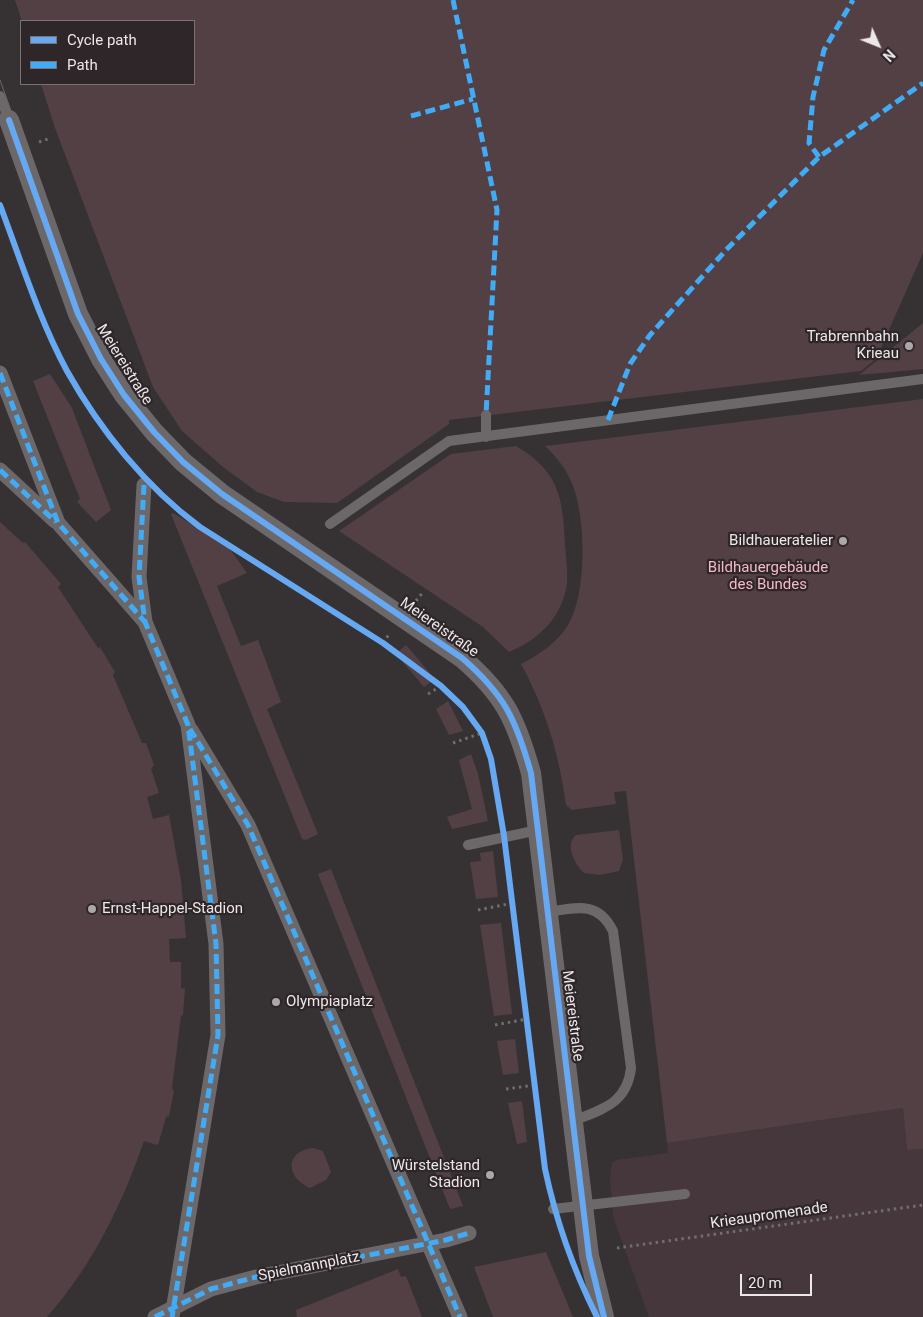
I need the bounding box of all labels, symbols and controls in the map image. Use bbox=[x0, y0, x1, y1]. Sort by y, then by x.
legend bbox=[20, 20, 195, 85]
north arrow bbox=[853, 20, 903, 70]
text: Cycle path bbox=[67, 31, 137, 49]
text: N bbox=[880, 46, 898, 65]
text: Path bbox=[67, 56, 98, 74]
street label: Meiereistraße bbox=[92, 321, 156, 409]
place label: Trabrennbahn Krieau bbox=[807, 328, 899, 363]
marker: Trabrennbahn Krieau bbox=[903, 340, 915, 352]
place label: Bildhaueratelier bbox=[729, 532, 833, 550]
marker: Bildhaueratelier bbox=[837, 535, 849, 547]
park label: Bildhauergebäude des Bundes bbox=[708, 559, 828, 594]
street label: Meiereistraße bbox=[396, 594, 482, 662]
place label: Ernst-Happel-Stadion bbox=[102, 900, 243, 918]
marker: Ernst-Happel-Stadion bbox=[86, 903, 98, 915]
street label: Meiereistraße bbox=[557, 969, 587, 1063]
place label: Olympiaplatz bbox=[286, 993, 373, 1011]
marker: Olympiaplatz bbox=[270, 996, 282, 1008]
place label: Würstelstand Stadion bbox=[392, 1157, 480, 1192]
marker: Würstelstand Stadion bbox=[484, 1169, 496, 1181]
street label: Krieaupromenade bbox=[709, 1199, 829, 1233]
street label: Spielmannplatz bbox=[257, 1248, 361, 1286]
scale bar bbox=[743, 1264, 816, 1296]
text: 20 m bbox=[748, 1274, 782, 1292]

